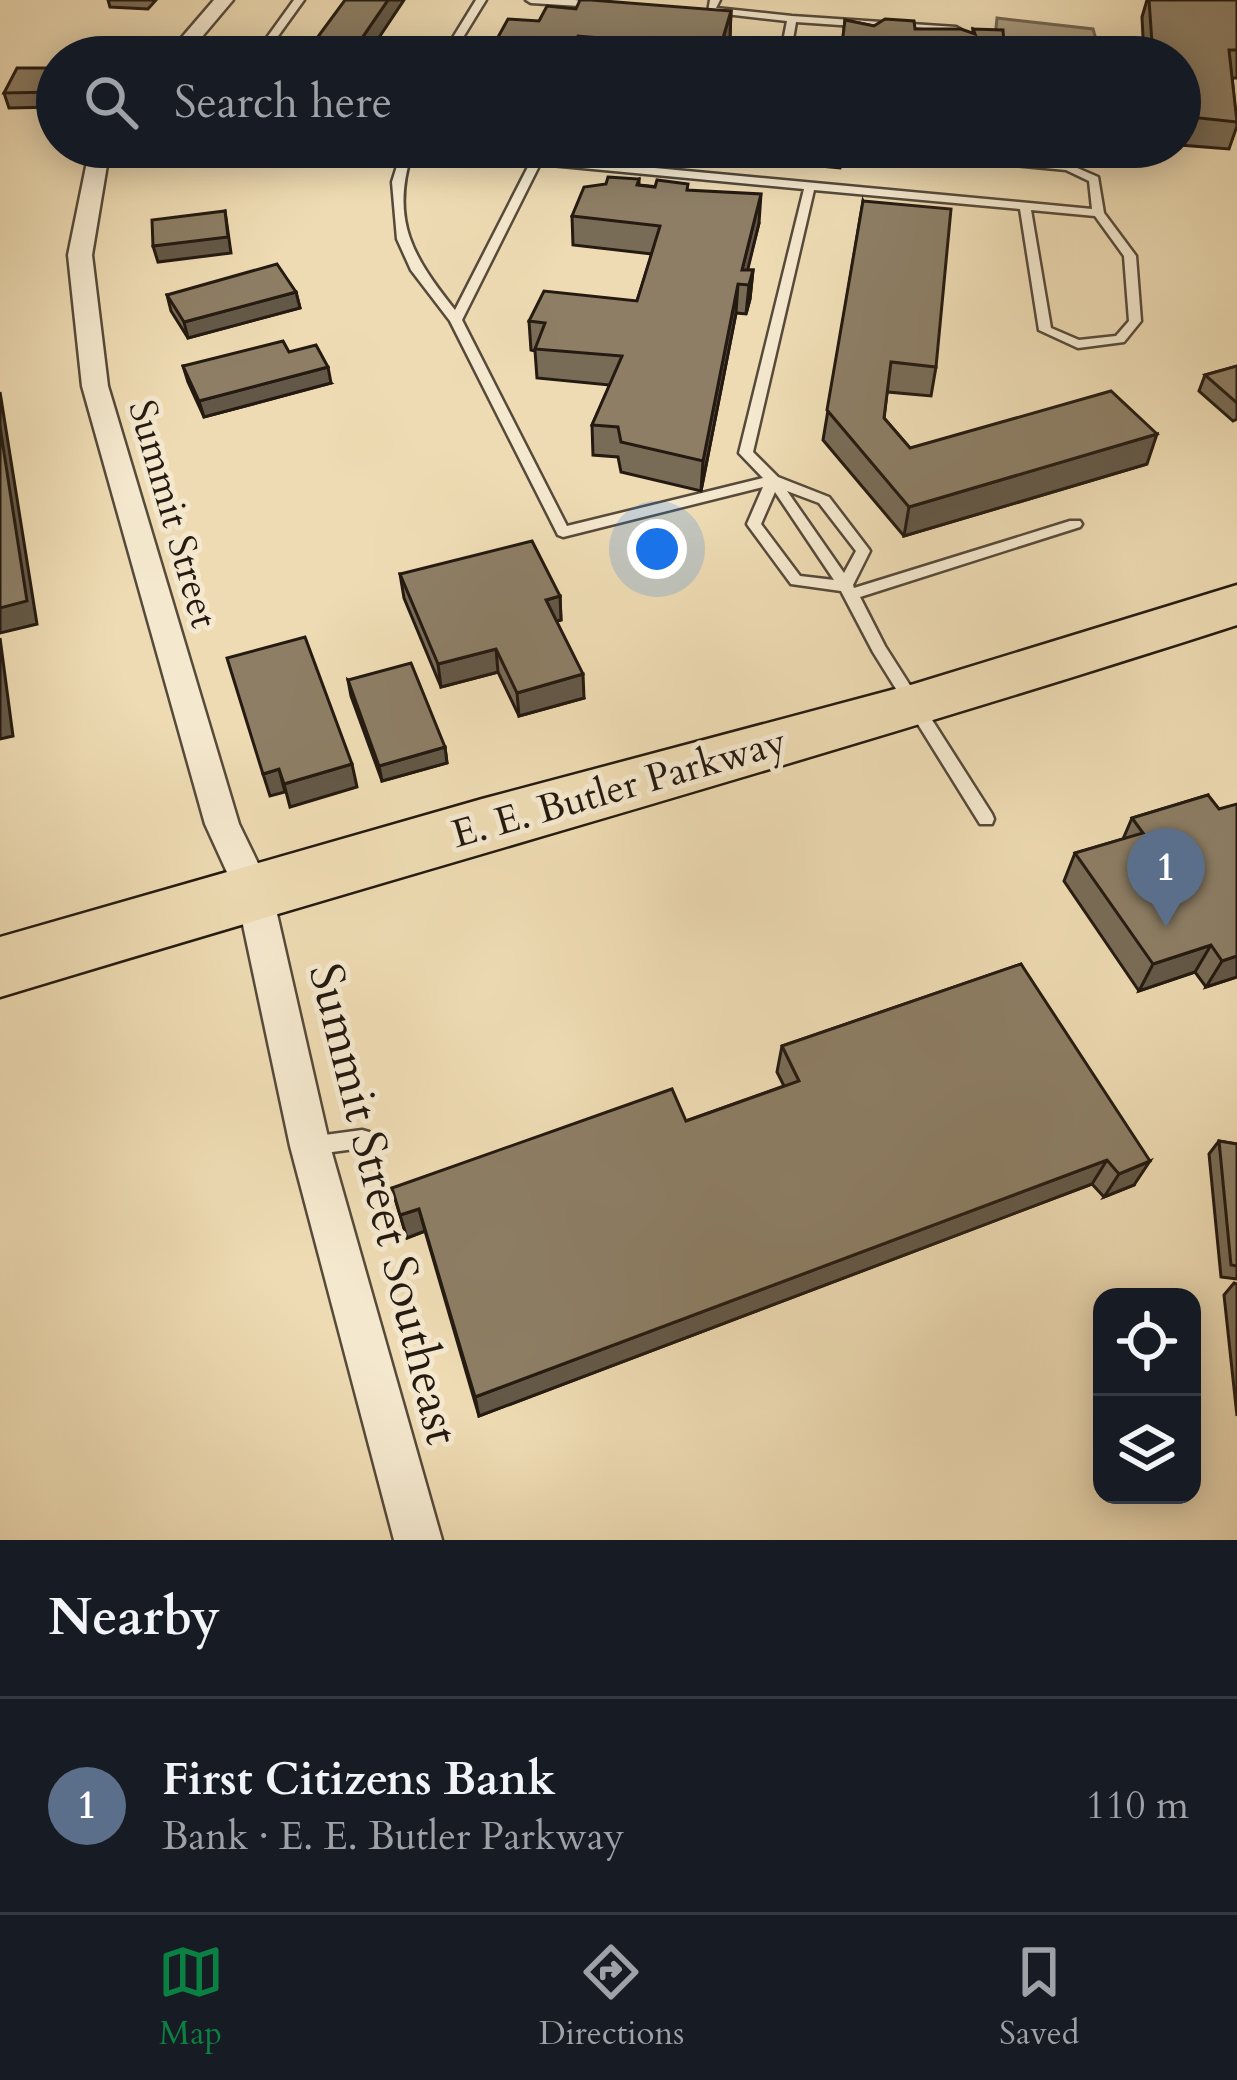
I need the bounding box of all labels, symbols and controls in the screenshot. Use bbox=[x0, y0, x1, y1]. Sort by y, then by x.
search box bbox=[36, 36, 1201, 168]
icon: search bbox=[78, 69, 144, 135]
text: Search here bbox=[174, 72, 392, 133]
street label: Summit Street bbox=[115, 394, 231, 634]
your location bbox=[627, 519, 687, 579]
street label: E. E. Butler Parkway bbox=[446, 715, 793, 861]
pin: 1 bbox=[1127, 828, 1205, 927]
street label: Summit Street Southeast bbox=[293, 957, 475, 1451]
map controls bbox=[1093, 1288, 1201, 1504]
button: locate bbox=[1093, 1288, 1201, 1396]
button: layers bbox=[1093, 1396, 1201, 1504]
text: Nearby bbox=[48, 1583, 220, 1653]
text: First Citizens Bank bbox=[162, 1749, 556, 1810]
text: 1 bbox=[77, 1779, 97, 1832]
text: 110 m bbox=[1086, 1779, 1189, 1832]
text: Bank · E. E. Butler Parkway bbox=[162, 1810, 624, 1863]
tab: Map bbox=[158, 1939, 224, 2056]
tab: Directions bbox=[539, 1939, 684, 2056]
tab: Saved bbox=[999, 1939, 1079, 2056]

